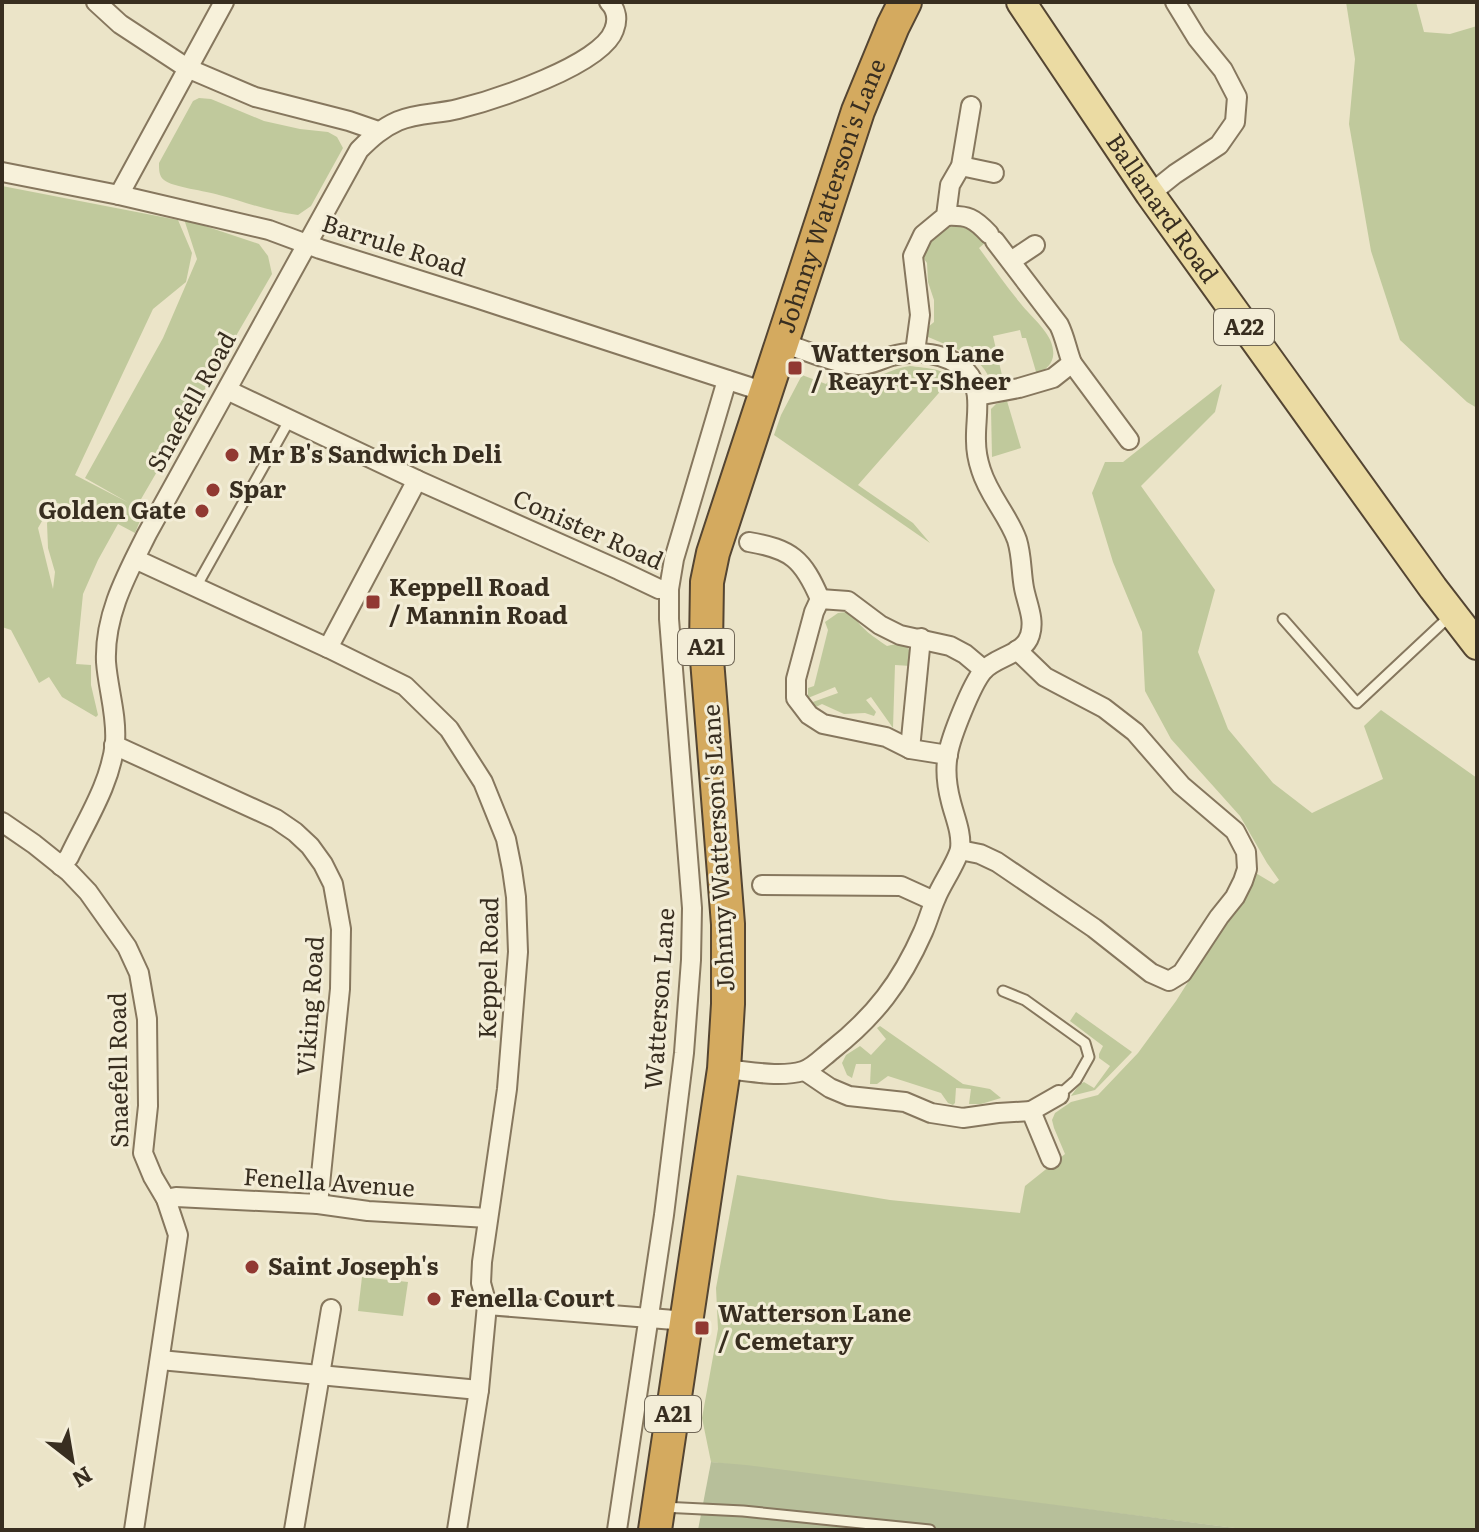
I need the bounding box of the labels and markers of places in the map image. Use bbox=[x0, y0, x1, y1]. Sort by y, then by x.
place label: Watterson Lane / Reayrt-Y-Sheer bbox=[811, 334, 1011, 397]
marker: Watterson Lane / Reayrt-Y-Sheer bbox=[786, 359, 804, 377]
place label: Mr B's Sandwich Deli bbox=[248, 435, 502, 470]
marker: Mr B's Sandwich Deli bbox=[223, 446, 241, 464]
place label: Spar bbox=[229, 470, 286, 505]
marker: Spar bbox=[204, 481, 222, 499]
place label: Golden Gate bbox=[38, 491, 186, 526]
marker: Golden Gate bbox=[193, 502, 211, 520]
place label: Keppell Road / Mannin Road bbox=[389, 568, 568, 631]
marker: Keppell Road / Mannin Road bbox=[364, 593, 382, 611]
place label: Saint Joseph's bbox=[268, 1247, 438, 1282]
marker: Saint Joseph's bbox=[243, 1258, 261, 1276]
place label: Fenella Court bbox=[450, 1279, 615, 1314]
marker: Fenella Court bbox=[425, 1290, 443, 1308]
place label: Watterson Lane / Cemetary bbox=[718, 1294, 911, 1357]
marker: Watterson Lane / Cemetary bbox=[693, 1319, 711, 1337]

